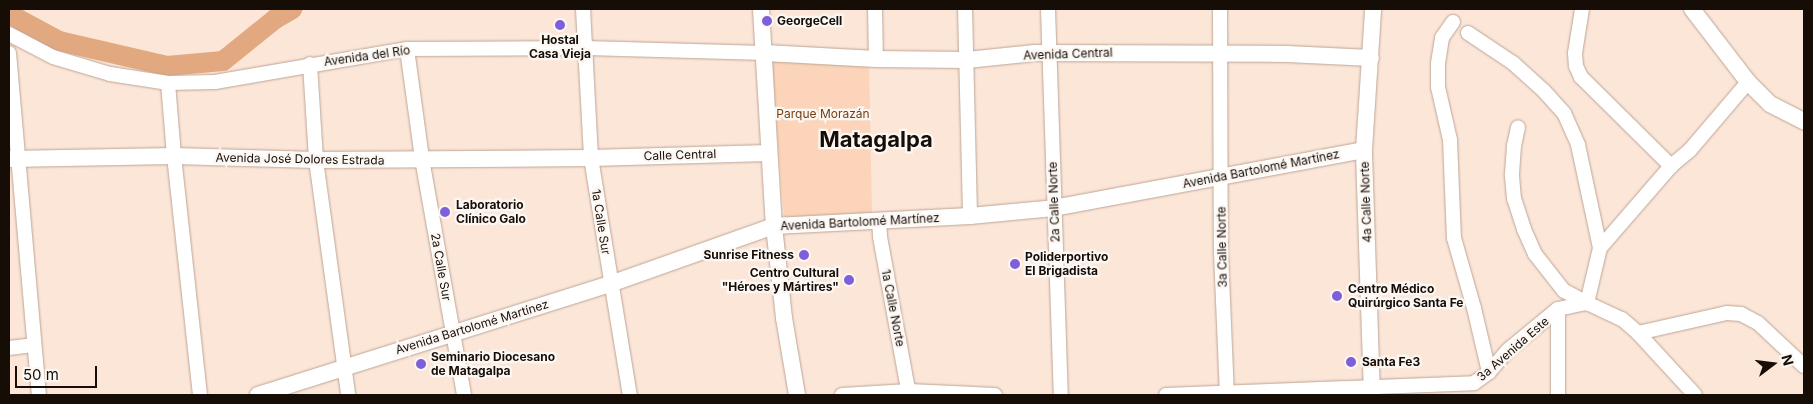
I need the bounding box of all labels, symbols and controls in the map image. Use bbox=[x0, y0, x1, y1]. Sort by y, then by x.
place label: GeorgeCell bbox=[777, 14, 842, 28]
marker: GeorgeCell bbox=[761, 15, 773, 27]
marker: Hostal Casa Vieja bbox=[554, 19, 566, 31]
place label: Hostal Casa Vieja bbox=[529, 33, 591, 61]
street label: Avenida del Río bbox=[323, 43, 411, 69]
street label: Avenida Central bbox=[1023, 45, 1113, 63]
park label: Parque Morazán bbox=[776, 107, 870, 121]
district label: Matagalpa bbox=[819, 127, 933, 153]
street label: Calle Central bbox=[643, 147, 717, 163]
street label: Avenida Bartolomé Martínez bbox=[1181, 147, 1341, 191]
street label: Avenida José Dolores Estrada bbox=[215, 150, 385, 168]
street label: 2a Calle Norte bbox=[1045, 161, 1063, 243]
street label: 4a Calle Norte bbox=[1357, 161, 1375, 243]
street label: 1a Calle Sur bbox=[589, 188, 613, 256]
place label: Laboratorio Clínico Galo bbox=[456, 198, 526, 226]
marker: Laboratorio Clínico Galo bbox=[438, 205, 452, 219]
street label: 3a Calle Norte bbox=[1214, 206, 1230, 288]
street label: Avenida Bartolomé Martínez bbox=[780, 211, 940, 233]
street label: 2a Calle Sur bbox=[428, 232, 454, 302]
place label: Sunrise Fitness bbox=[704, 248, 794, 262]
marker: Sunrise Fitness bbox=[798, 249, 810, 261]
place label: Poliderportivo El Brigadista bbox=[1025, 250, 1108, 278]
marker: Poliderportivo El Brigadista bbox=[1009, 258, 1021, 270]
place label: Centro Cultural "Héroes y Mártires" bbox=[722, 266, 839, 294]
street label: 1a Calle Norte bbox=[878, 268, 908, 348]
marker: Centro Cultural "Héroes y Mártires" bbox=[843, 274, 855, 286]
place label: Centro Médico Quirúrgico Santa Fe bbox=[1348, 282, 1463, 310]
marker: Centro Médico Quirúrgico Santa Fe bbox=[1330, 289, 1344, 303]
street label: Avenida Bartolomé Martínez bbox=[394, 297, 550, 357]
street label: 3a Avenida Este bbox=[1474, 314, 1552, 384]
north arrow bbox=[1748, 339, 1798, 389]
place label: Seminario Diocesano de Matagalpa bbox=[431, 350, 555, 378]
text: N bbox=[1778, 353, 1798, 367]
marker: Santa Fe3 bbox=[1344, 355, 1358, 369]
place label: Santa Fe3 bbox=[1362, 355, 1420, 369]
scale bar bbox=[18, 356, 100, 388]
marker: Seminario Diocesano de Matagalpa bbox=[415, 358, 427, 370]
text: 50 m bbox=[23, 365, 59, 384]

